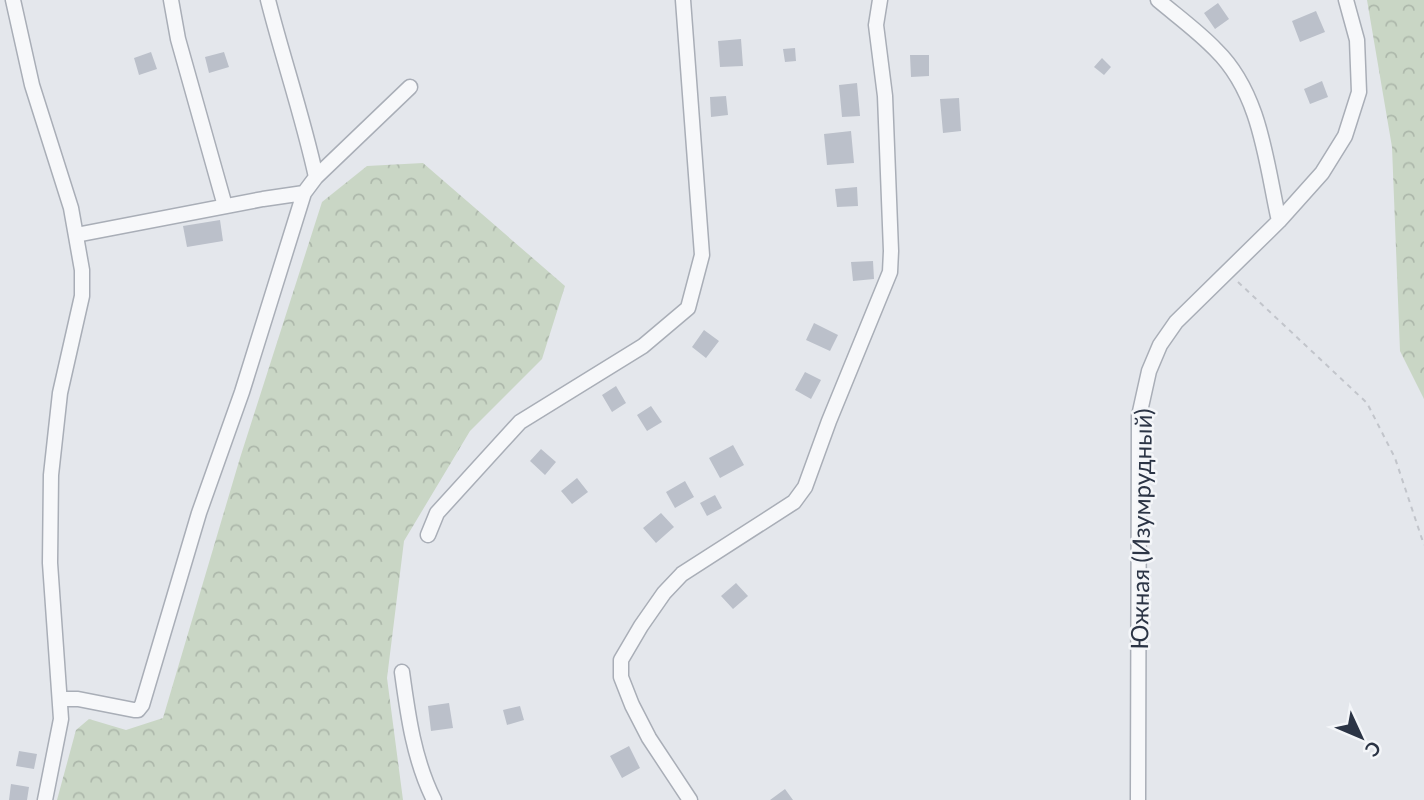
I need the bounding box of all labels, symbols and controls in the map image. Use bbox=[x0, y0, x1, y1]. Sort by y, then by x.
street label: Южная (Изумрудный) bbox=[1124, 408, 1157, 650]
north arrow bbox=[1326, 702, 1396, 772]
text: С bbox=[1361, 737, 1386, 762]

